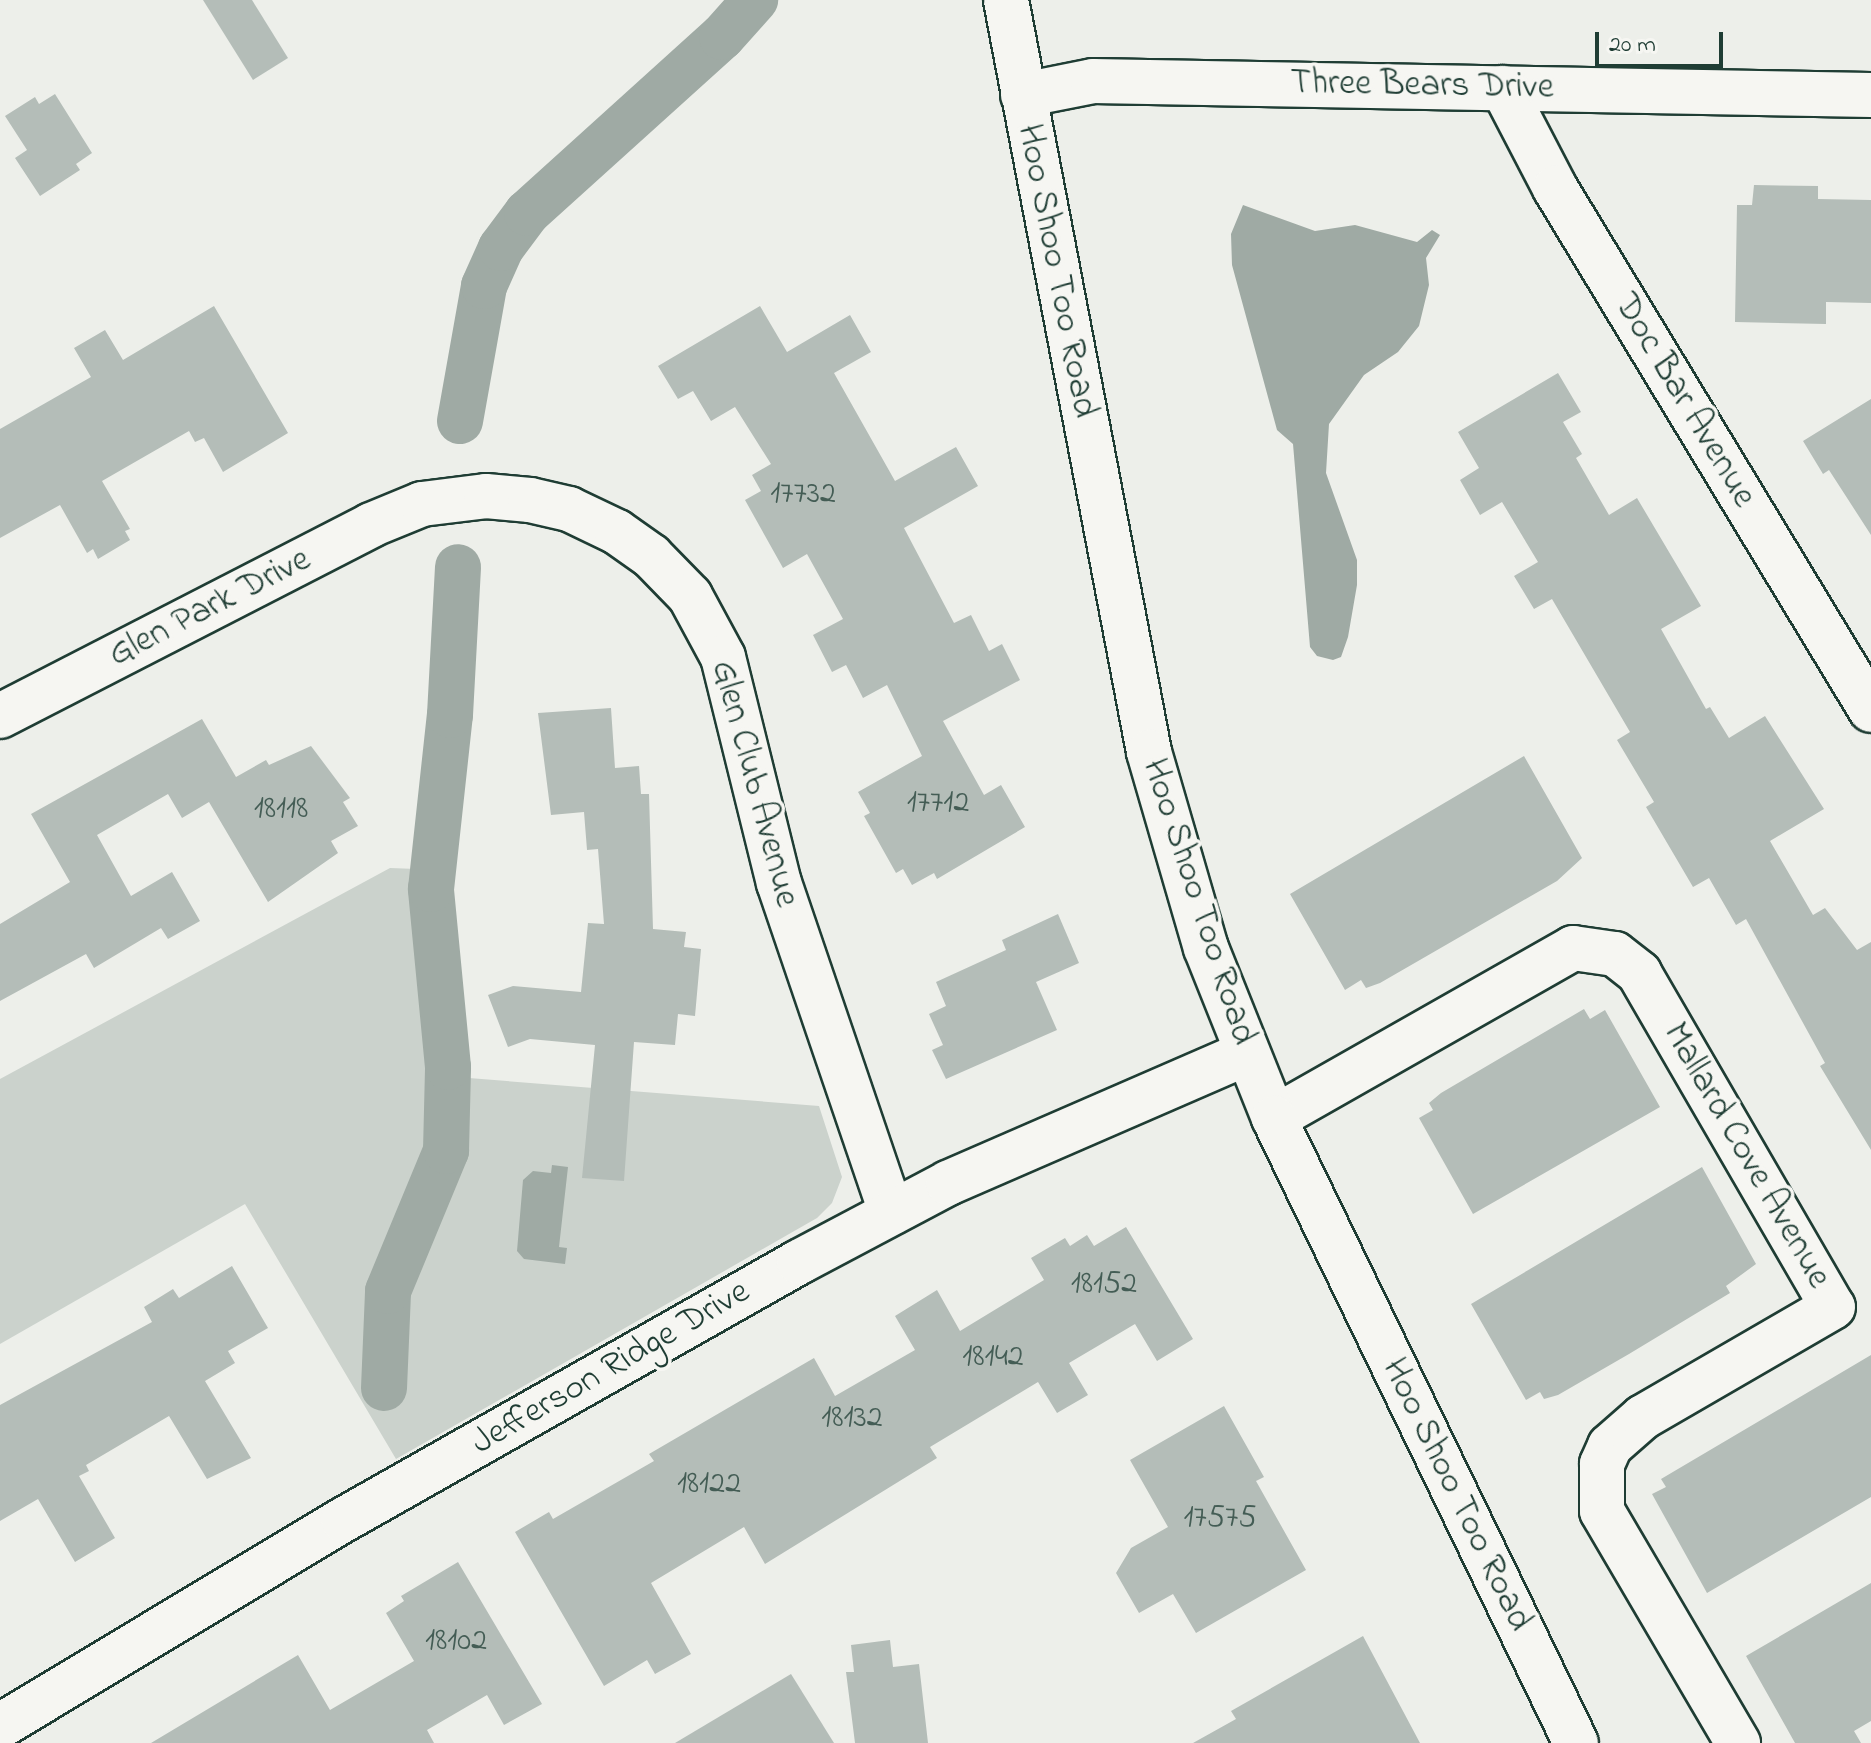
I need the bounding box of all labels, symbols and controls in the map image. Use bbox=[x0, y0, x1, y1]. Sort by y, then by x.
scale bar bbox=[1599, 16, 1727, 66]
text: 20 m bbox=[1609, 28, 1656, 63]
street label: Three Bears Drive bbox=[1290, 62, 1554, 110]
street label: Hoo Shoo Too Road bbox=[1006, 121, 1106, 421]
street label: Doc Bar Avenue bbox=[1603, 286, 1765, 516]
house number: 17732 bbox=[770, 476, 836, 514]
street label: Glen Park Drive bbox=[102, 539, 318, 677]
street label: Glen Club Avenue bbox=[700, 656, 808, 912]
street label: Hoo Shoo Too Road bbox=[1131, 754, 1265, 1050]
house number: 17712 bbox=[907, 785, 969, 823]
house number: 18118 bbox=[254, 791, 308, 829]
street label: Mallard Cove Avenue bbox=[1652, 1016, 1840, 1296]
house number: 18152 bbox=[1071, 1266, 1137, 1304]
street label: Jefferson Ridge Drive bbox=[464, 1271, 758, 1465]
house number: 18142 bbox=[962, 1339, 1024, 1377]
street label: Hoo Shoo Too Road bbox=[1371, 1352, 1541, 1638]
house number: 18132 bbox=[821, 1400, 883, 1438]
house number: 18122 bbox=[677, 1466, 741, 1504]
house number: 17575 bbox=[1183, 1500, 1257, 1538]
house number: 18102 bbox=[425, 1623, 487, 1661]

